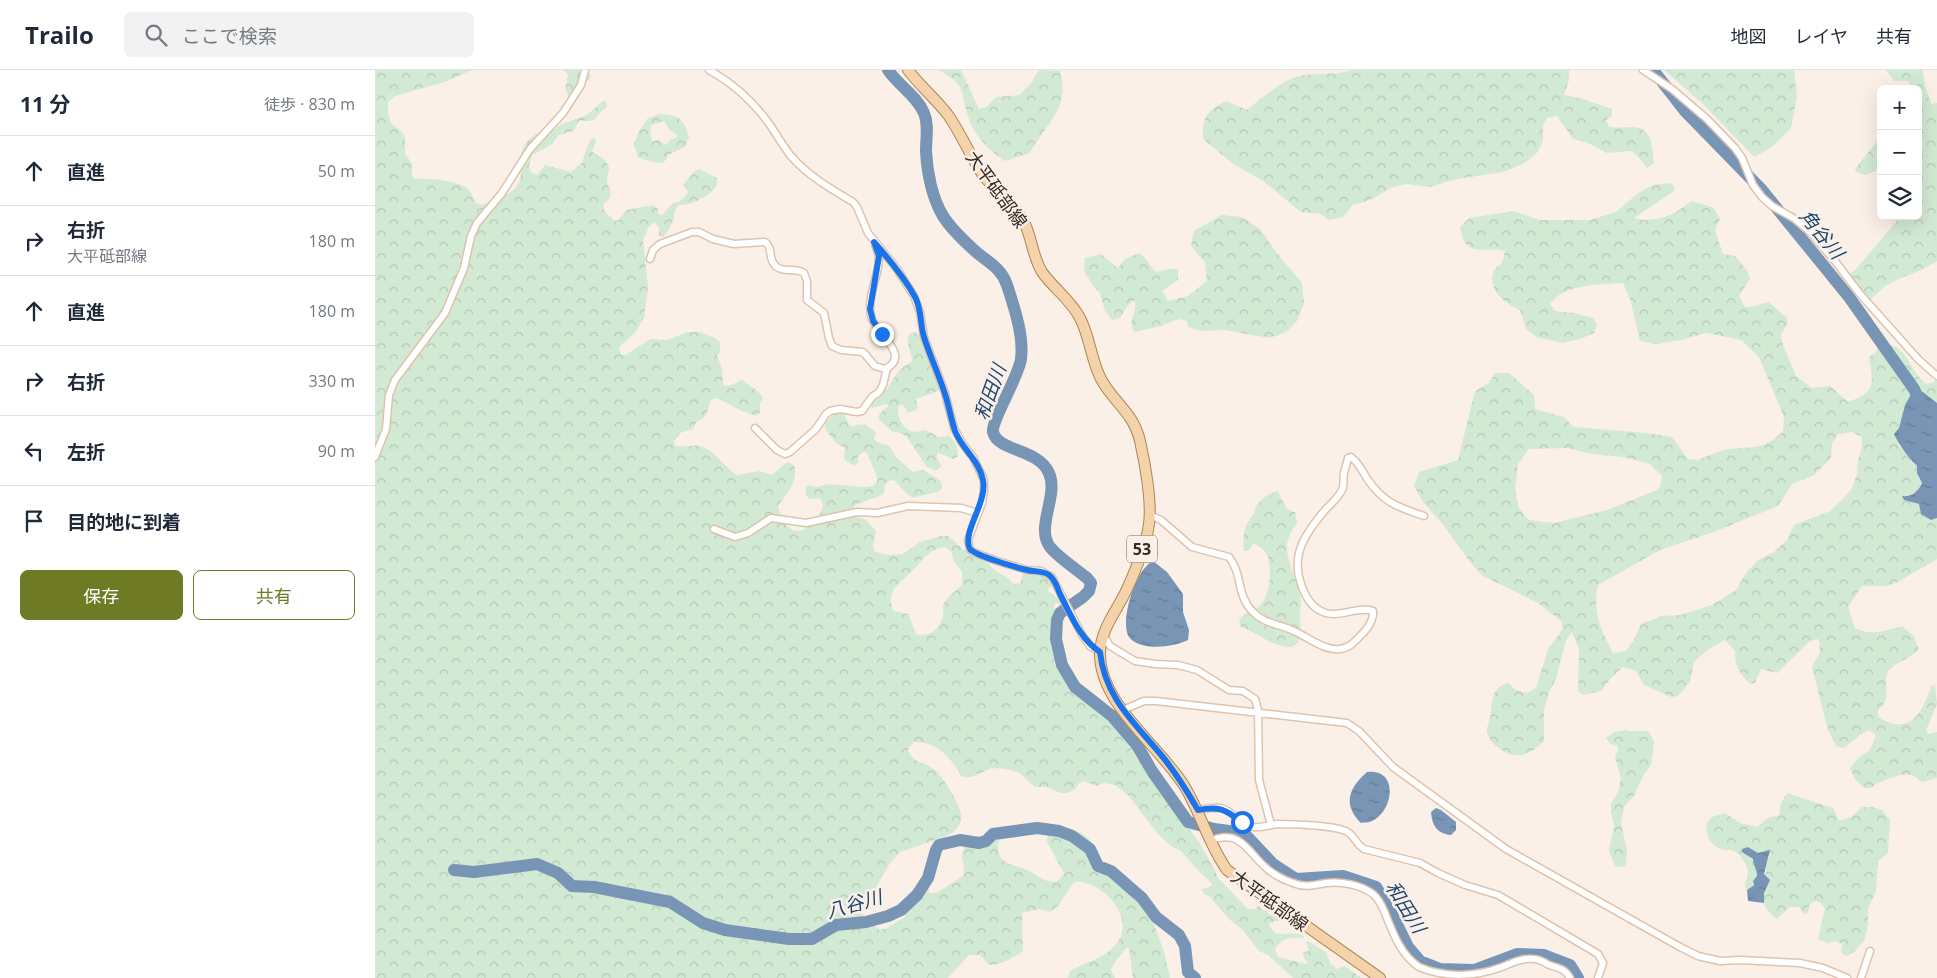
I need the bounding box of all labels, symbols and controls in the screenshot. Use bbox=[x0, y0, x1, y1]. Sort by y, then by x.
search box bbox=[124, 12, 474, 57]
text: Trailo bbox=[25, 18, 94, 51]
icon: search bbox=[142, 21, 170, 49]
text: ここで検索 bbox=[182, 23, 277, 49]
text: 地図 bbox=[1731, 24, 1767, 48]
text: レイヤ bbox=[1795, 24, 1848, 48]
text: 共有 bbox=[1876, 24, 1912, 48]
map controls bbox=[1877, 85, 1922, 220]
button: + bbox=[1877, 85, 1922, 130]
text: 11 分 bbox=[20, 90, 70, 118]
text: 徒歩 · 830 m bbox=[264, 93, 355, 115]
button: − bbox=[1877, 130, 1922, 175]
street label: 大平砥部線 bbox=[961, 146, 1033, 232]
icon: ahead bbox=[20, 157, 48, 185]
text: 直進 bbox=[67, 159, 105, 185]
text: 50 m bbox=[318, 160, 355, 182]
button: layers bbox=[1877, 175, 1922, 220]
water label: 角谷川 bbox=[1794, 204, 1851, 266]
text: 右折 bbox=[67, 217, 105, 243]
icon: right bbox=[20, 227, 48, 255]
text: 180 m bbox=[309, 230, 355, 252]
text: 大平砥部線 bbox=[67, 245, 147, 267]
icon: ahead bbox=[20, 297, 48, 325]
text: 直進 bbox=[67, 299, 105, 325]
text: 180 m bbox=[309, 300, 355, 322]
route end bbox=[871, 323, 894, 346]
water label: 和田川 bbox=[968, 359, 1013, 423]
icon: right bbox=[20, 367, 48, 395]
text: 右折 bbox=[67, 369, 105, 395]
text: 330 m bbox=[309, 370, 355, 392]
icon: left bbox=[20, 437, 48, 465]
text: 左折 bbox=[67, 439, 105, 465]
text: 90 m bbox=[318, 440, 355, 462]
icon: arrive bbox=[20, 507, 48, 535]
text: 目的地に到着 bbox=[67, 509, 181, 535]
road number: 53 bbox=[1127, 536, 1157, 562]
button: 保存 bbox=[20, 570, 183, 620]
button: 共有 bbox=[193, 570, 355, 620]
route start bbox=[1231, 811, 1254, 834]
street label: 大平砥部線 bbox=[1227, 864, 1313, 936]
water label: 和田川 bbox=[1380, 876, 1433, 940]
water label: 八谷川 bbox=[823, 883, 887, 924]

